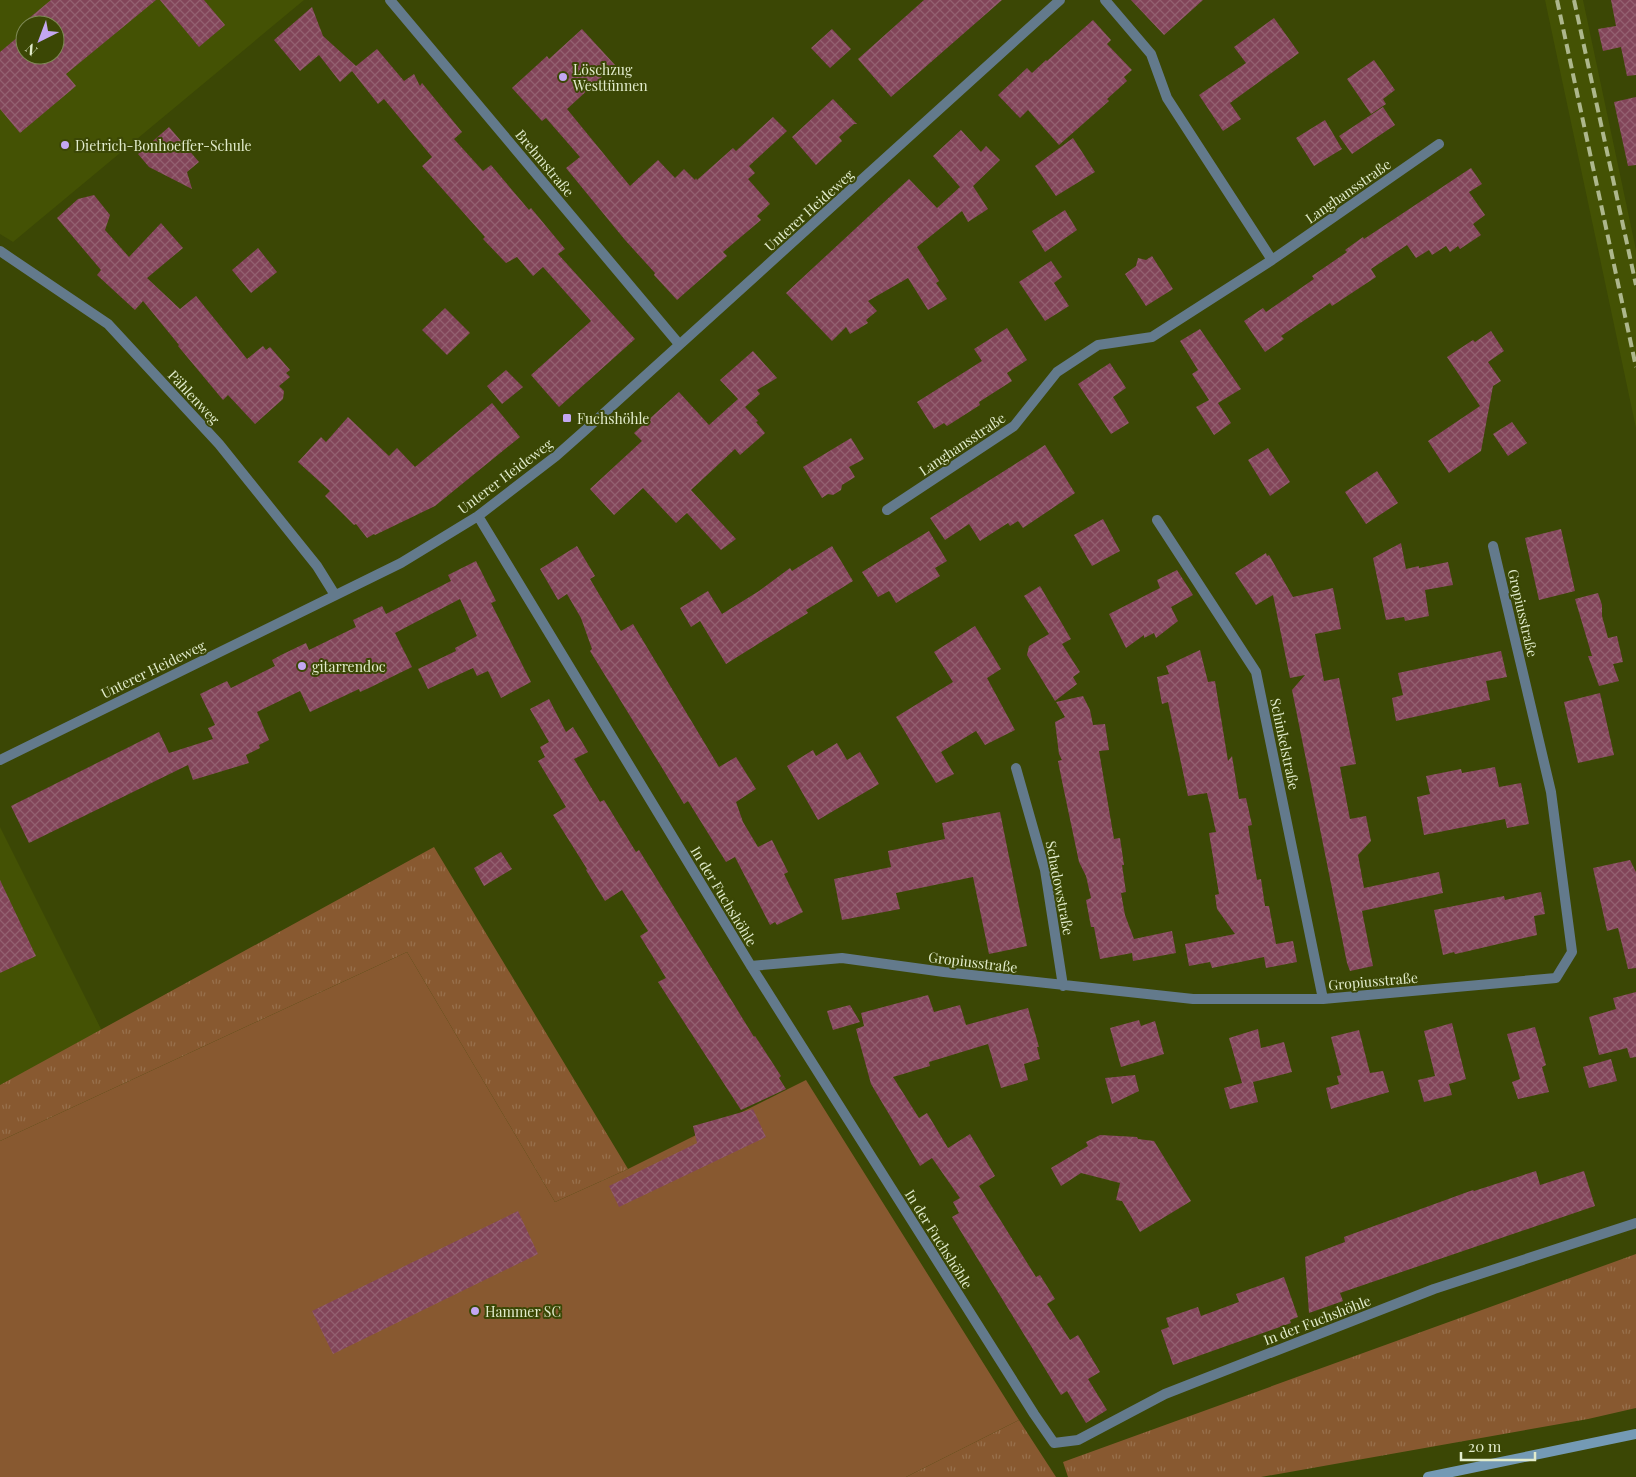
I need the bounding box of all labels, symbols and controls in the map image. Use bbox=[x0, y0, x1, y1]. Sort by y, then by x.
north arrow bbox=[15, 15, 65, 65]
text: N bbox=[21, 40, 41, 60]
place label: Löschzug Westtünnen bbox=[572, 60, 648, 95]
marker: Löschzug Westtünnen bbox=[557, 71, 569, 83]
street label: Brehmstraße bbox=[511, 125, 579, 201]
place label: Dietrich-Bonhoeffer-Schule bbox=[75, 136, 252, 155]
marker: Dietrich-Bonhoeffer-Schule bbox=[59, 139, 71, 151]
street label: Langhansstraße bbox=[1301, 154, 1395, 228]
street label: Unterer Heideweg bbox=[760, 164, 858, 255]
street label: Pählenweg bbox=[164, 366, 224, 429]
street label: Langhansstraße bbox=[915, 408, 1009, 480]
place label: Fuchshöhle bbox=[577, 409, 649, 428]
marker: Fuchshöhle bbox=[561, 412, 573, 424]
street label: Unterer Heideweg bbox=[454, 434, 557, 518]
street label: Gropiusstraße bbox=[1504, 567, 1542, 659]
street label: Unterer Heideweg bbox=[98, 635, 209, 703]
place label: gitarrendoc bbox=[312, 657, 386, 676]
marker: gitarrendoc bbox=[296, 660, 308, 672]
street label: Schinkelstraße bbox=[1266, 696, 1304, 792]
street label: Schadowstraße bbox=[1042, 839, 1078, 937]
street label: In der Fuchshöhle bbox=[687, 842, 761, 950]
street label: Gropiusstraße bbox=[927, 947, 1019, 977]
street label: Gropiusstraße bbox=[1327, 968, 1419, 994]
street label: In der Fuchshöhle bbox=[901, 1186, 977, 1292]
street label: In der Fuchshöhle bbox=[1261, 1291, 1373, 1349]
place label: Hammer SC bbox=[485, 1302, 561, 1321]
marker: Hammer SC bbox=[469, 1305, 481, 1317]
scale bar bbox=[1461, 1430, 1535, 1462]
text: 20 m bbox=[1468, 1436, 1502, 1456]

